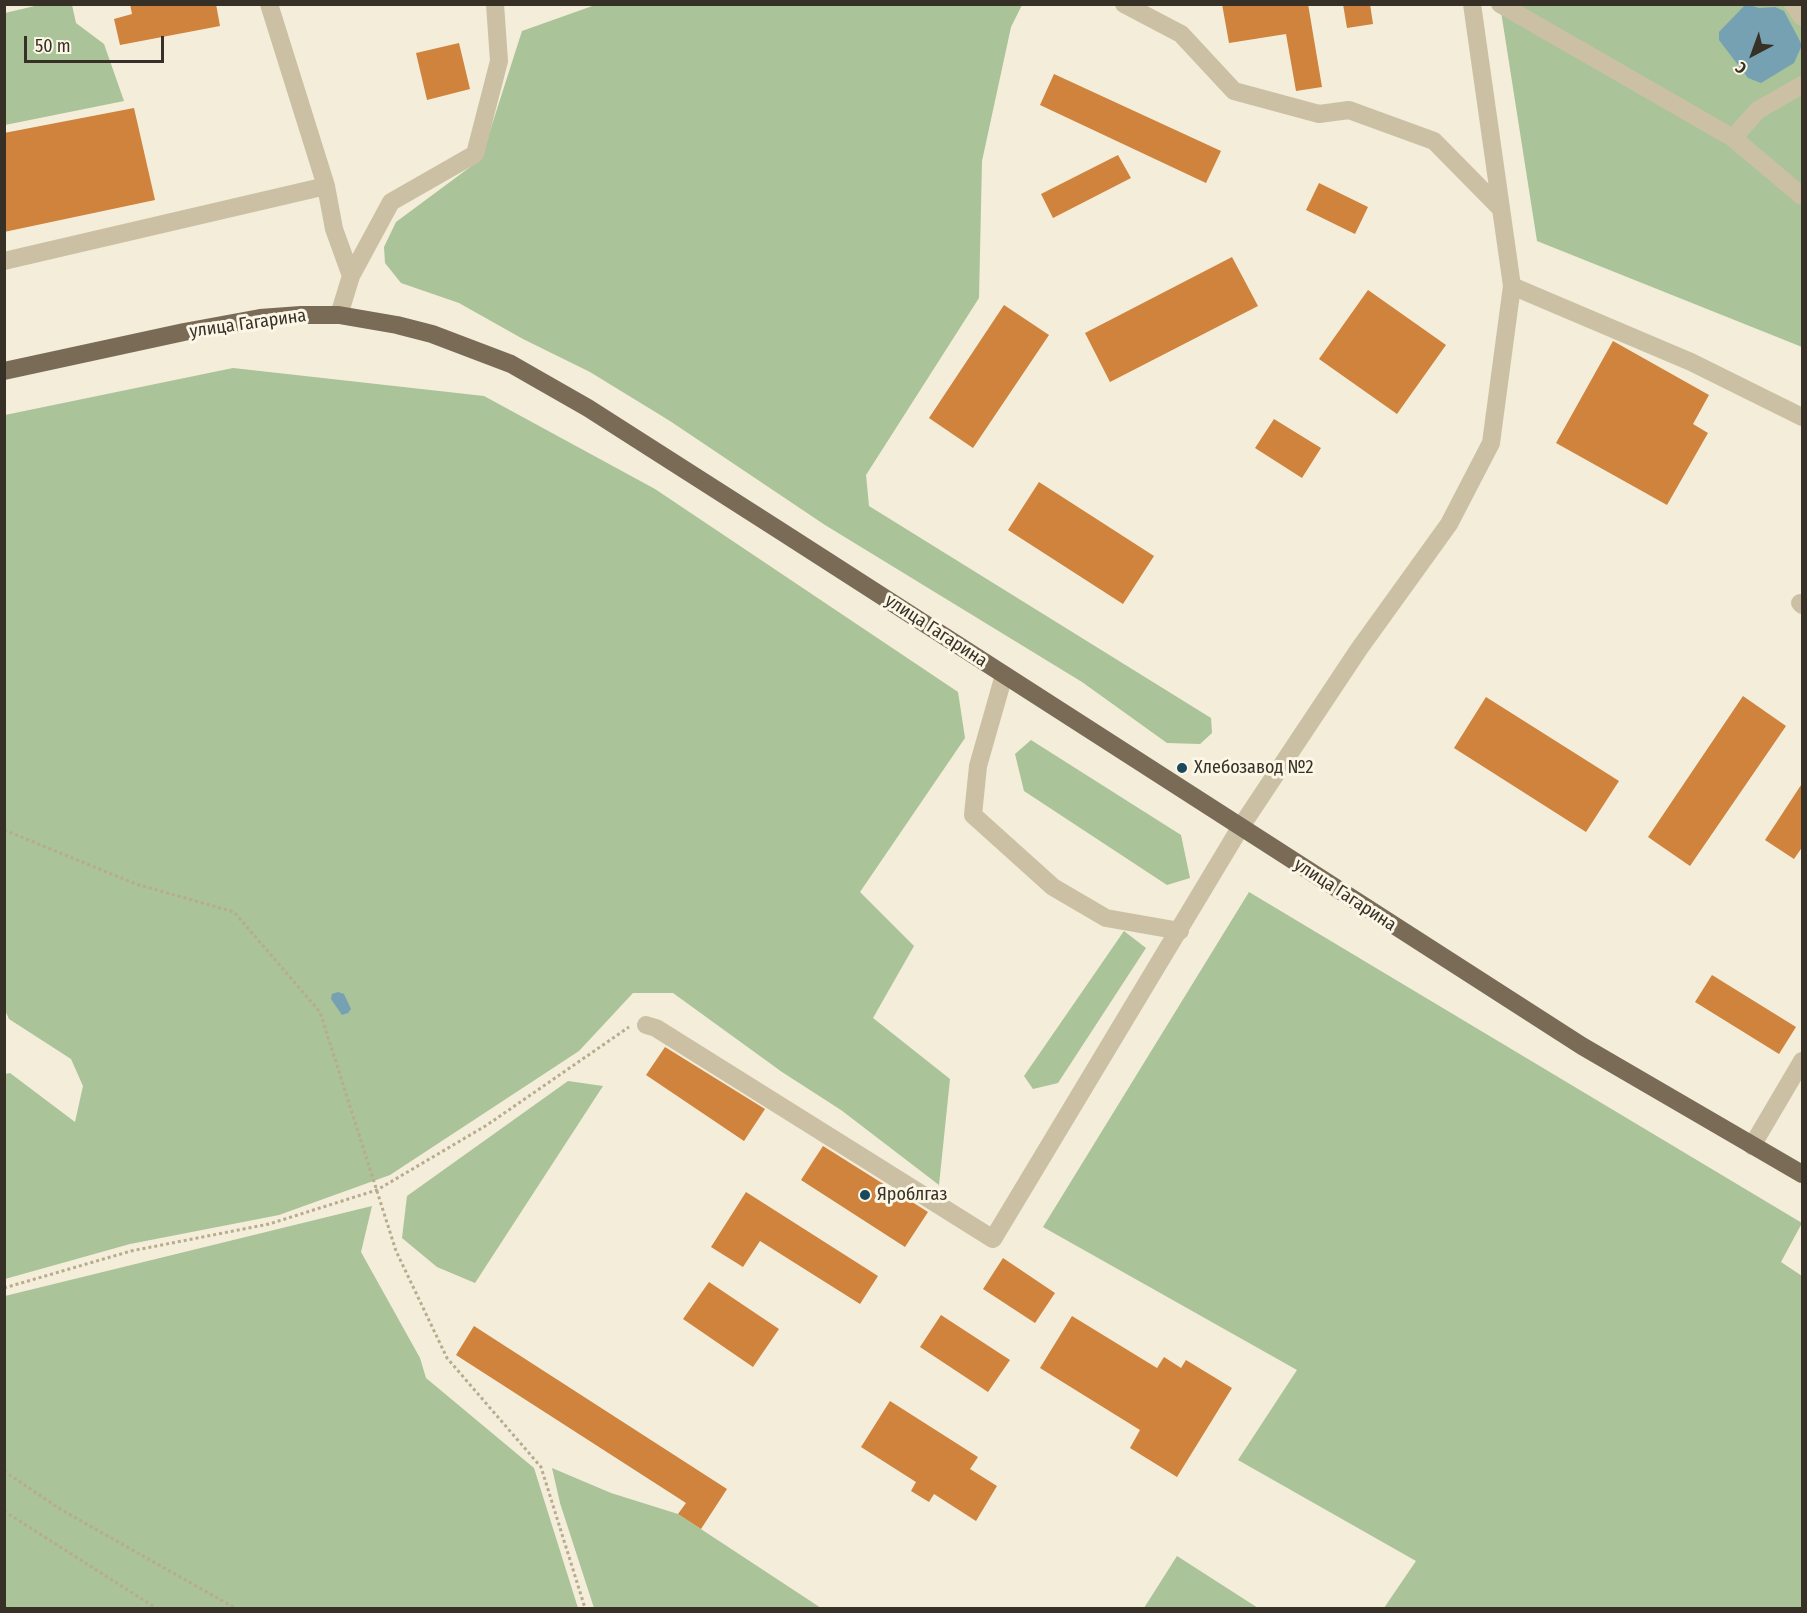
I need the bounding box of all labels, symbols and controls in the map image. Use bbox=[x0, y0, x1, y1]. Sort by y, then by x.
scale bar bbox=[27, 24, 166, 62]
north arrow bbox=[1723, 24, 1783, 84]
text: 50 m bbox=[35, 35, 71, 57]
text: С bbox=[1731, 58, 1750, 78]
street label: улица Гагарина bbox=[188, 305, 308, 343]
street label: улица Гагарина bbox=[881, 590, 991, 672]
place label: Хлебозавод №2 bbox=[1194, 757, 1314, 779]
marker: Хлебозавод №2 bbox=[1175, 761, 1189, 775]
street label: улица Гагарина bbox=[1290, 854, 1400, 936]
place label: Яроблгаз bbox=[877, 1184, 947, 1206]
marker: Яроблгаз bbox=[858, 1188, 872, 1202]

